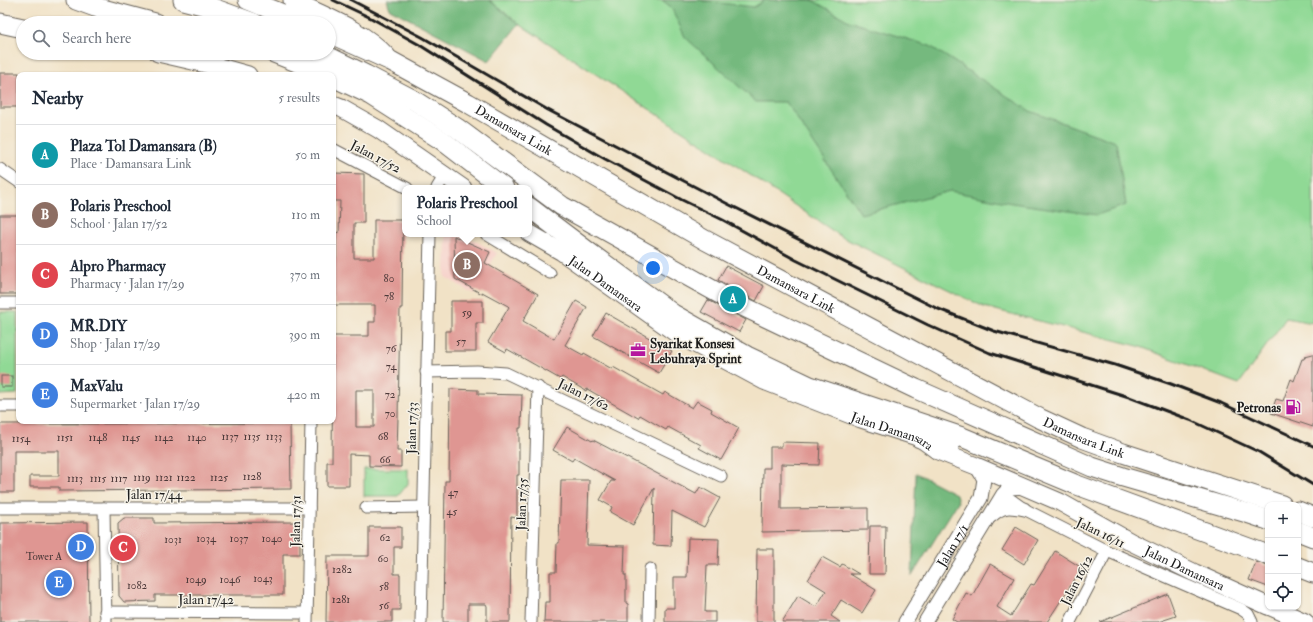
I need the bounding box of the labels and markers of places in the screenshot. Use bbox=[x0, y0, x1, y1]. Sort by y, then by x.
pin: B bbox=[454, 250, 480, 280]
pin: A bbox=[720, 284, 746, 314]
place label: Syarikat Konsesi Lebuhraya Sprint bbox=[650, 336, 742, 368]
office icon: Syarikat Konsesi Lebuhraya Sprint bbox=[629, 341, 647, 359]
fuel station icon: Petronas bbox=[1284, 398, 1302, 416]
place label: Petronas bbox=[1237, 400, 1282, 416]
pin: D bbox=[68, 532, 94, 562]
pin: C bbox=[110, 533, 136, 563]
pin: E bbox=[46, 568, 72, 598]

